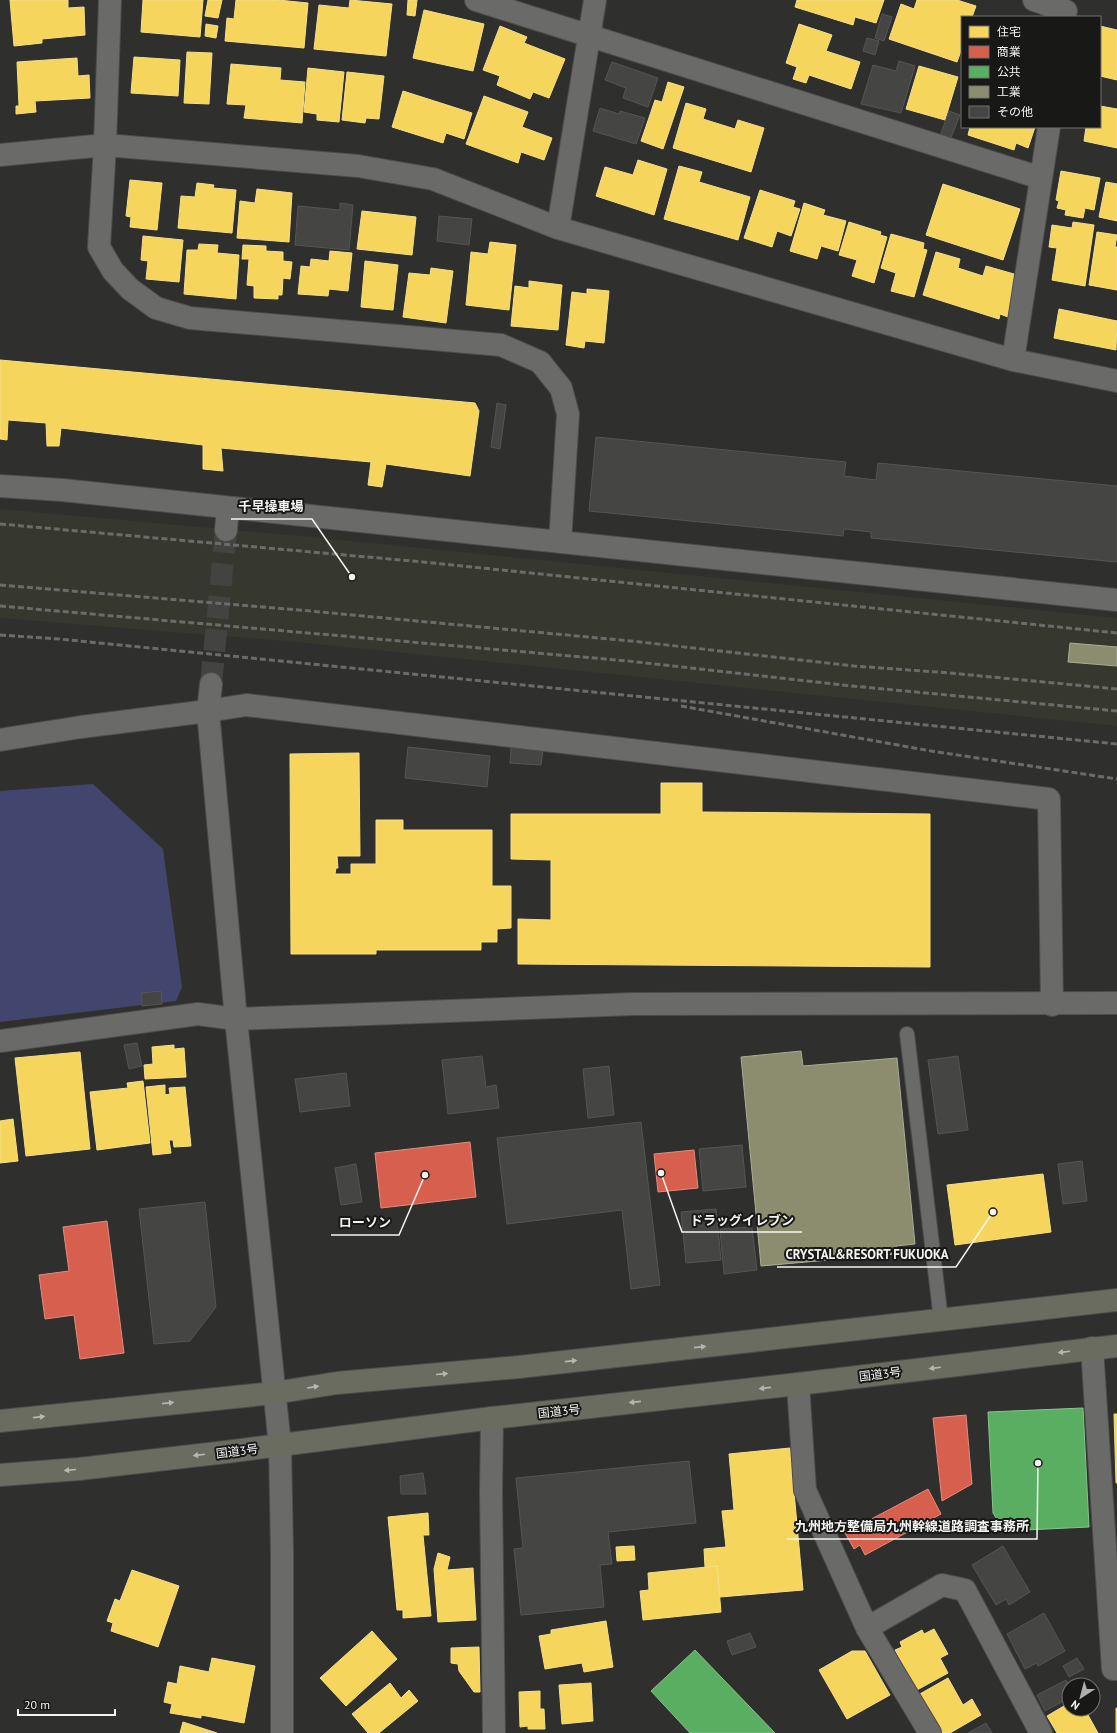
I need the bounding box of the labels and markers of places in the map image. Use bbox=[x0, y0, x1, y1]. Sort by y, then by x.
callout: 千早操車場 bbox=[231, 494, 312, 519]
callout: ドラッグイレブン bbox=[682, 1207, 802, 1232]
callout: ローソン bbox=[331, 1210, 399, 1235]
callout: CRYSTAL&RESORT FUKUOKA bbox=[777, 1242, 956, 1267]
callout: 九州地方整備局九州幹線道路調査事務所 bbox=[787, 1514, 1037, 1539]

